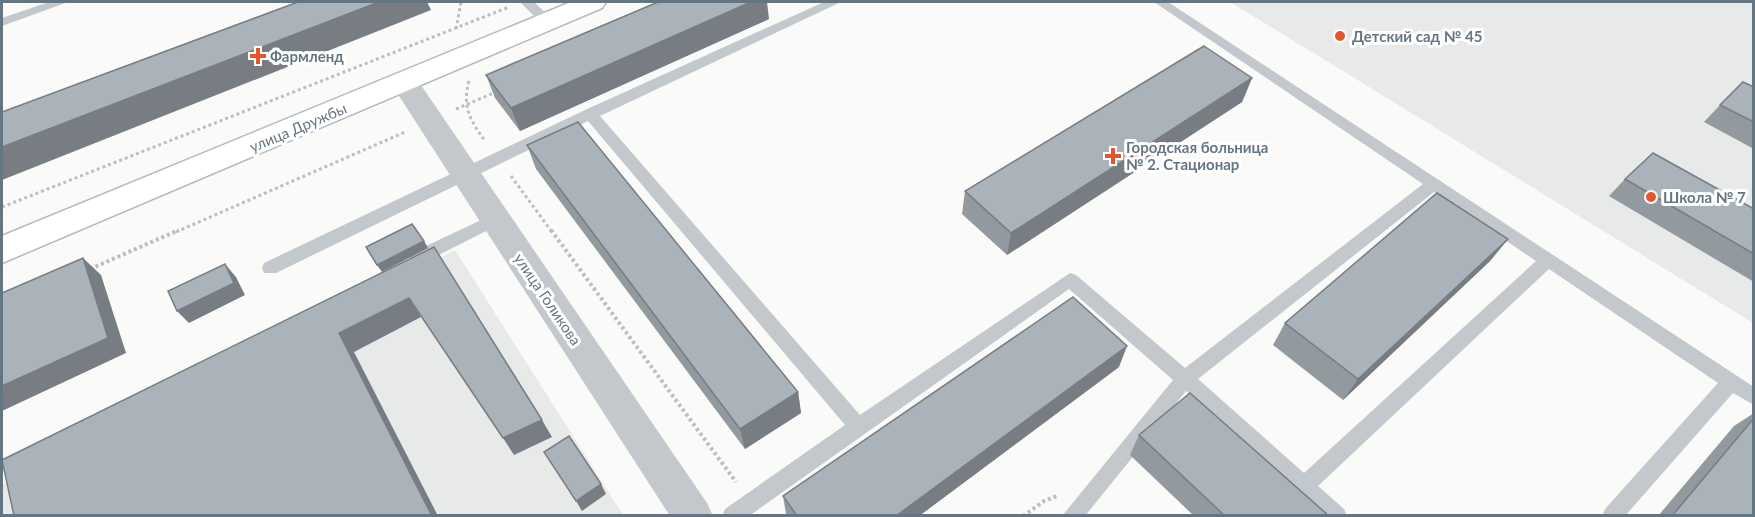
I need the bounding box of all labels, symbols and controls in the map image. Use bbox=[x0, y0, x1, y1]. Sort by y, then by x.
place label: Детский сад № 45 bbox=[1352, 27, 1482, 45]
marker: Детский сад № 45 bbox=[1333, 29, 1347, 43]
place label: Фармленд bbox=[270, 47, 344, 65]
marker: Фармленд bbox=[251, 49, 265, 63]
street label: улица Дружбы bbox=[247, 98, 349, 156]
place label: Городская больница № 2. Стационар bbox=[1126, 138, 1268, 173]
marker: Городская больница № 2. Стационар bbox=[1104, 147, 1122, 165]
place label: Школа № 7 bbox=[1663, 188, 1746, 206]
marker: Школа № 7 bbox=[1644, 190, 1658, 204]
street label: улица Голикова bbox=[511, 250, 585, 348]

